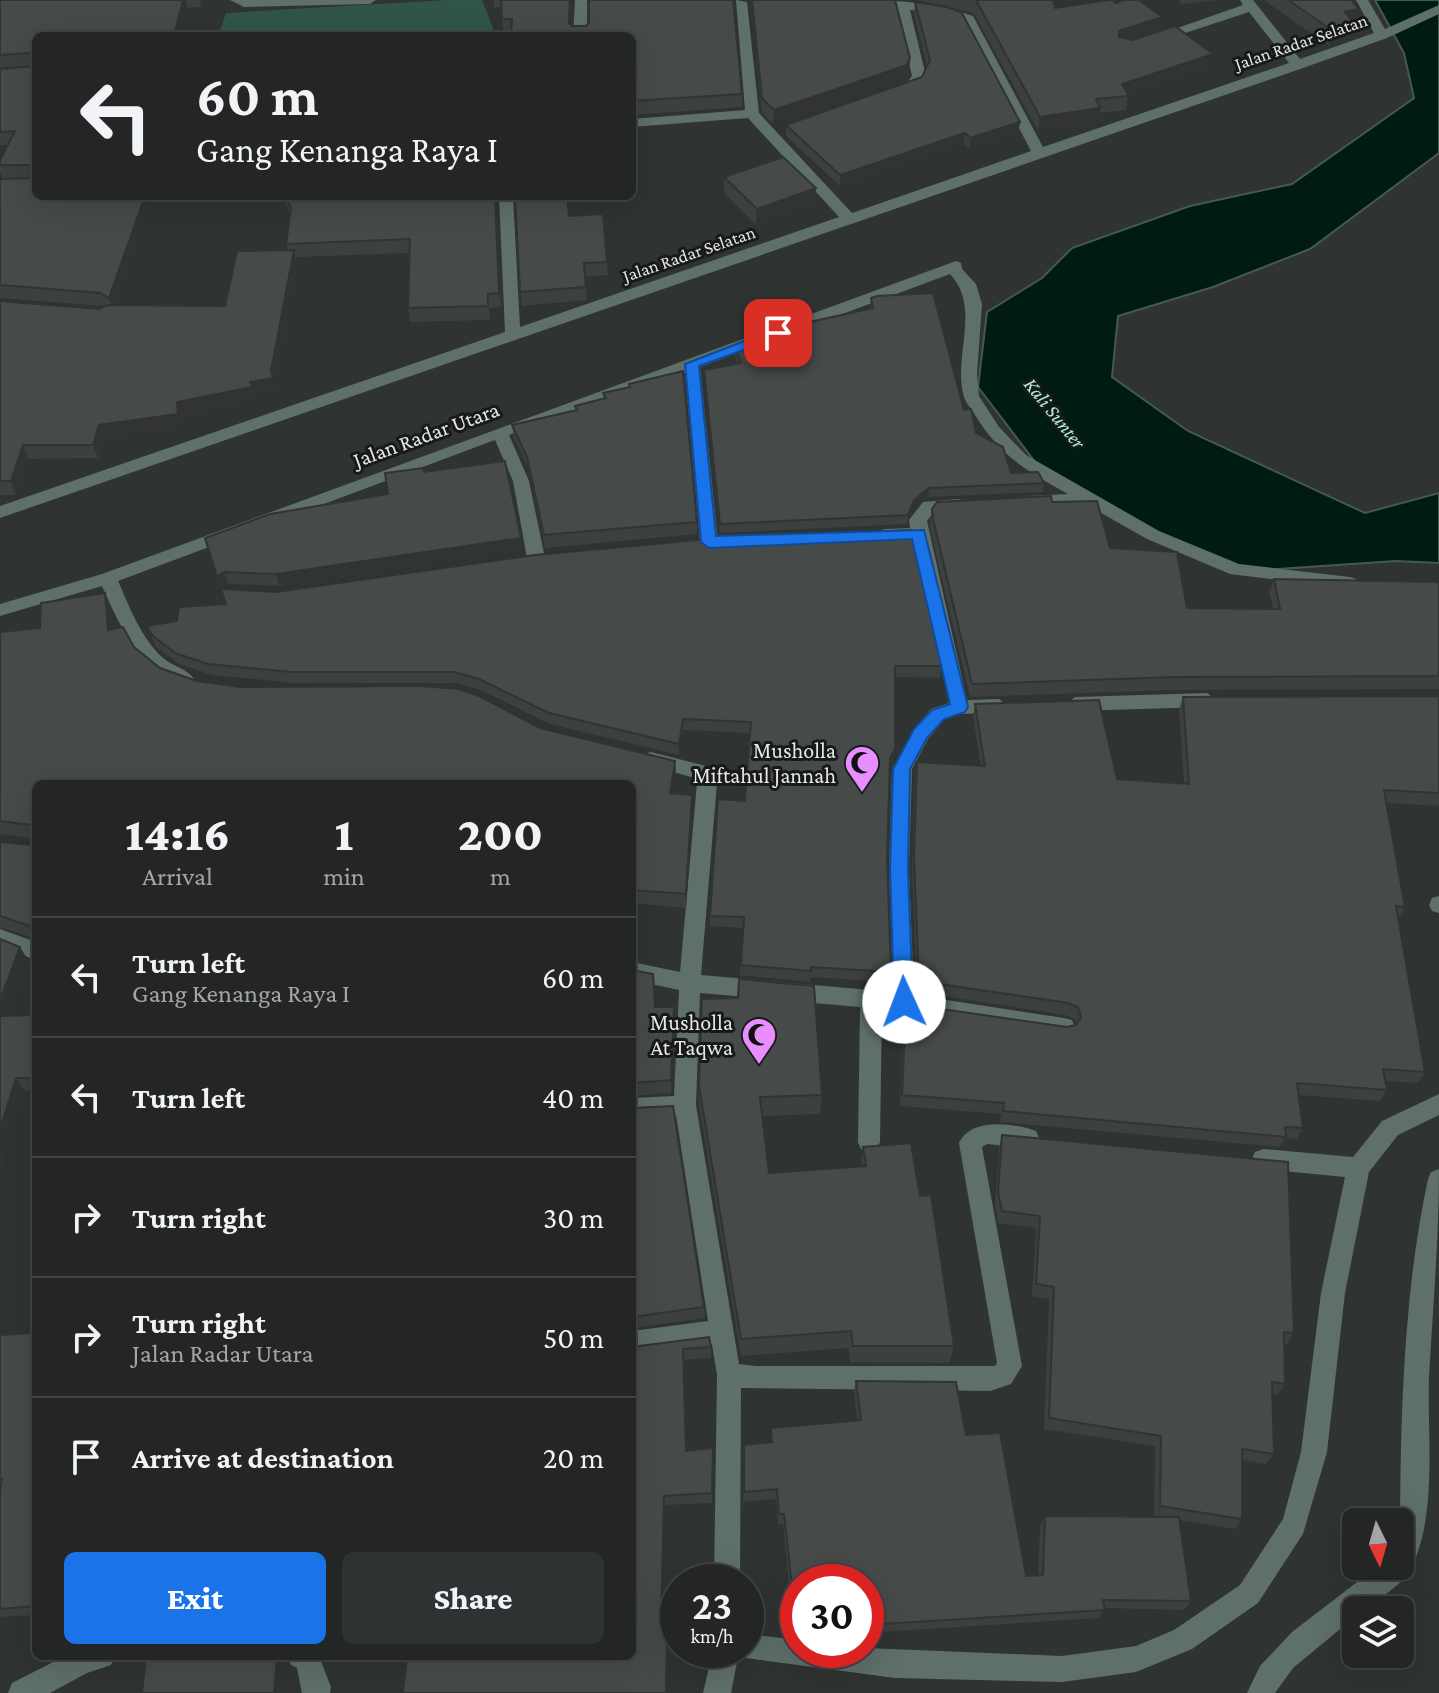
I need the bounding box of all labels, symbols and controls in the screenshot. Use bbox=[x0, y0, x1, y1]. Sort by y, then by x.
street label: Jalan Radar Selatan bbox=[1230, 10, 1370, 75]
icon: left bbox=[64, 64, 168, 168]
text: 60 m bbox=[196, 65, 319, 127]
text: Gang Kenanga Raya I bbox=[196, 130, 498, 170]
street label: Jalan Radar Selatan bbox=[618, 222, 758, 287]
pin bbox=[744, 299, 812, 367]
icon: arrive bbox=[756, 311, 800, 355]
water label: Kali Sunter bbox=[1020, 373, 1091, 454]
street label: Jalan Radar Utara bbox=[348, 396, 503, 473]
place label: Musholla Miftahul Jannah bbox=[692, 738, 836, 788]
mosque icon: Musholla Miftahul Jannah bbox=[843, 744, 881, 794]
text: 14:16 bbox=[125, 807, 230, 860]
text: 1 bbox=[335, 807, 353, 860]
text: 200 bbox=[458, 807, 543, 860]
text: Arrival bbox=[142, 862, 213, 891]
text: min bbox=[323, 862, 365, 891]
text: m bbox=[490, 862, 511, 891]
text: Turn left bbox=[132, 946, 245, 979]
icon: left bbox=[64, 955, 108, 999]
position arrow bbox=[862, 960, 946, 1044]
text: 60 m bbox=[542, 961, 604, 994]
text: Gang Kenanga Raya I bbox=[132, 979, 350, 1008]
place label: Musholla At Taqwa bbox=[650, 1010, 733, 1060]
mosque icon: Musholla At Taqwa bbox=[740, 1016, 778, 1066]
icon: left bbox=[64, 1075, 108, 1119]
text: Turn left bbox=[132, 1081, 245, 1114]
text: 40 m bbox=[542, 1081, 604, 1114]
icon: right bbox=[64, 1195, 108, 1239]
text: Turn right bbox=[132, 1201, 266, 1234]
text: 30 m bbox=[543, 1201, 604, 1234]
text: Turn right bbox=[132, 1306, 266, 1339]
icon: right bbox=[64, 1315, 108, 1359]
text: 50 m bbox=[543, 1321, 604, 1354]
text: Jalan Radar Utara bbox=[132, 1339, 314, 1368]
icon: arrive bbox=[64, 1435, 108, 1479]
text: Arrive at destination bbox=[132, 1441, 394, 1474]
text: 20 m bbox=[543, 1441, 604, 1474]
north arrow bbox=[1342, 1508, 1414, 1580]
map controls bbox=[1342, 1508, 1414, 1668]
button: Exit bbox=[64, 1552, 326, 1644]
button: Share bbox=[342, 1552, 604, 1644]
speed limit sign: 30 bbox=[780, 1564, 884, 1668]
text: 23 bbox=[692, 1583, 732, 1628]
button: layers bbox=[1342, 1596, 1414, 1668]
text: km/h bbox=[690, 1625, 734, 1647]

